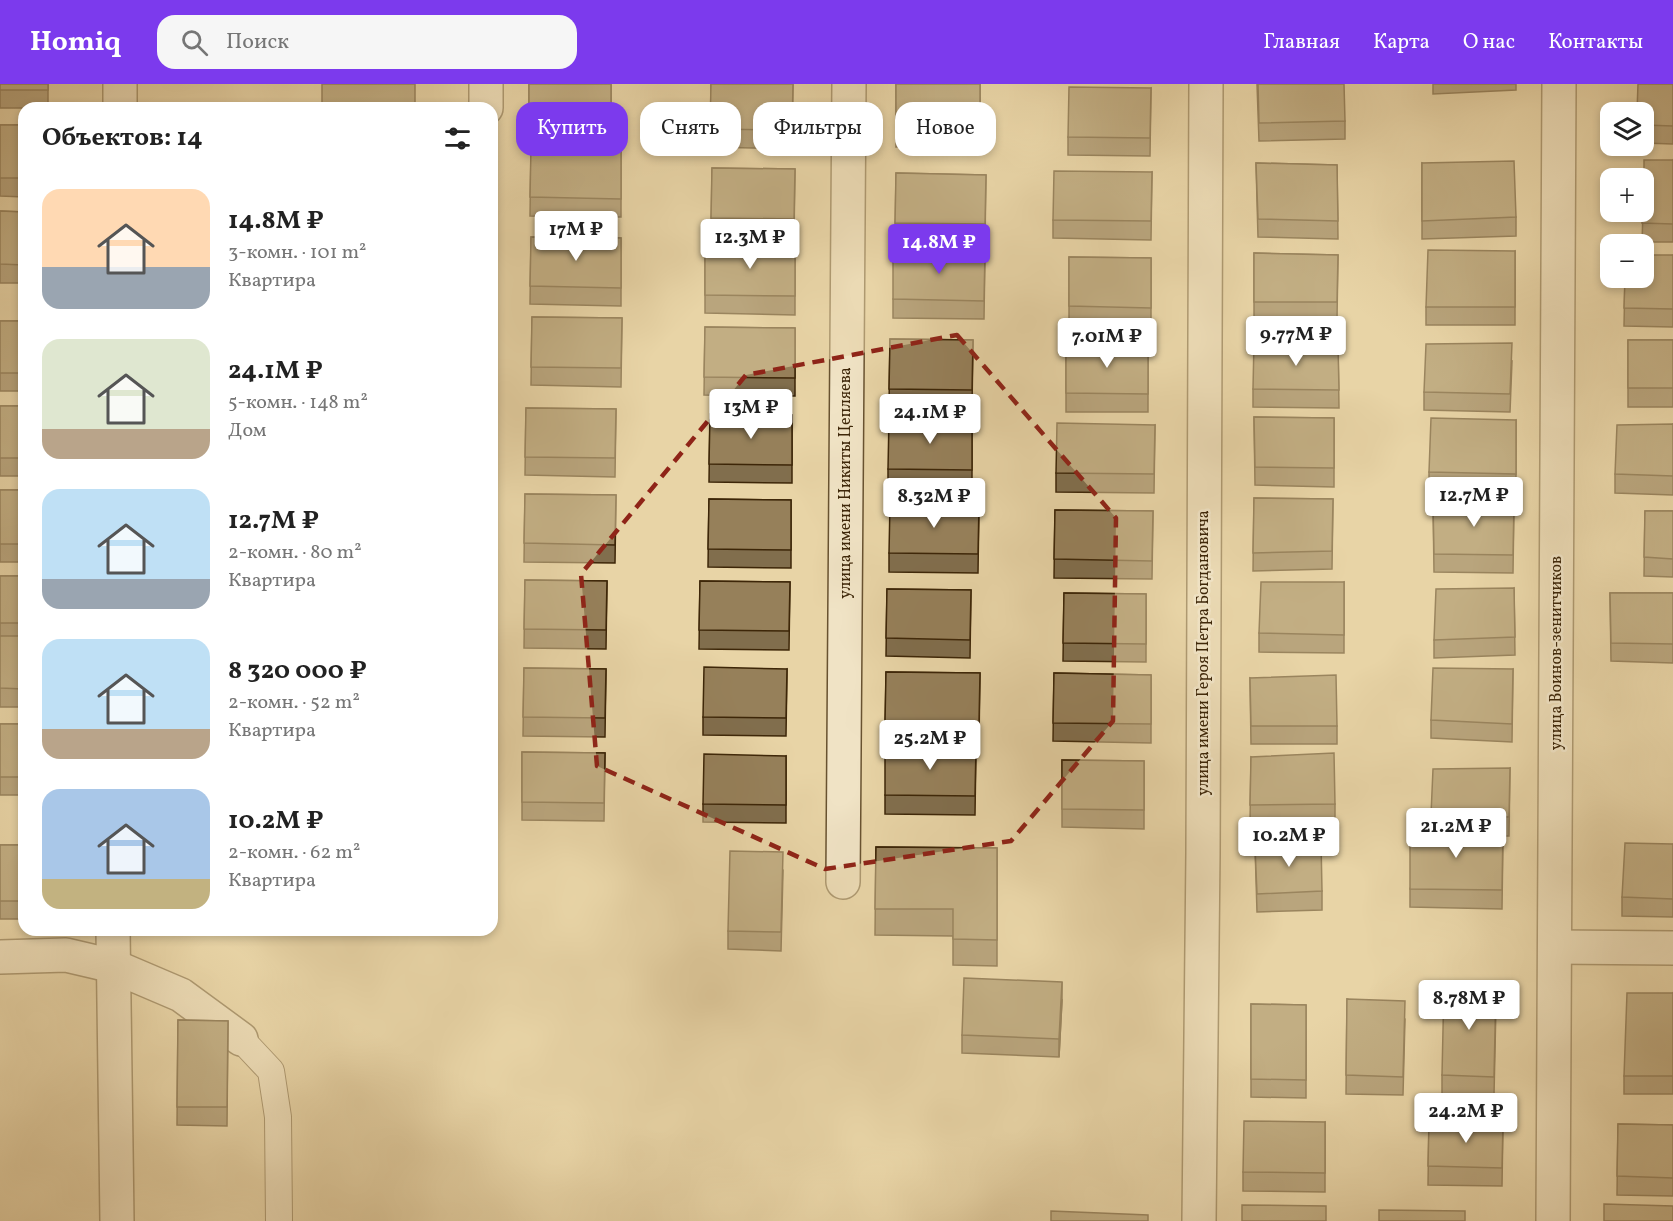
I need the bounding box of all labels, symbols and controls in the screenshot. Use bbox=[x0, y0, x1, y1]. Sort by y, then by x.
search box bbox=[157, 15, 577, 69]
text: Homiq bbox=[30, 23, 121, 62]
icon: search bbox=[178, 26, 211, 59]
text: Поиск bbox=[226, 27, 289, 58]
text: Главная bbox=[1263, 28, 1340, 57]
text: Карта bbox=[1373, 28, 1430, 57]
text: О нас bbox=[1463, 28, 1515, 57]
text: Контакты bbox=[1548, 28, 1643, 57]
chip: Купить bbox=[516, 102, 628, 156]
chip: Снять bbox=[640, 102, 741, 156]
chip: Фильтры bbox=[753, 102, 883, 156]
chip: Новое bbox=[895, 102, 996, 156]
map controls bbox=[1600, 102, 1654, 288]
button: layers bbox=[1600, 102, 1654, 156]
text: Объектов: 14 bbox=[42, 120, 203, 156]
icon: filters bbox=[441, 122, 474, 155]
button: + bbox=[1600, 168, 1654, 222]
text: 14.8M ₽ bbox=[228, 203, 324, 239]
pin: 17M ₽ bbox=[534, 211, 618, 262]
icon: home bbox=[90, 213, 162, 285]
text: 17M ₽ bbox=[549, 216, 603, 244]
pin: 12.3M ₽ bbox=[695, 219, 805, 270]
text: 12.3M ₽ bbox=[715, 224, 785, 252]
pin: 14.8M ₽ bbox=[884, 224, 994, 275]
text: 14.8M ₽ bbox=[902, 229, 976, 257]
button: − bbox=[1600, 234, 1654, 288]
text: 3-комн. · 101 m² bbox=[228, 239, 367, 267]
text: Квартира bbox=[228, 267, 316, 295]
pin: 9.77M ₽ bbox=[1241, 316, 1351, 367]
pin: 7.01M ₽ bbox=[1052, 318, 1162, 369]
text: 9.77M ₽ bbox=[1260, 321, 1332, 349]
text: 7.01M ₽ bbox=[1072, 323, 1142, 351]
text: 24.1M ₽ bbox=[228, 353, 323, 389]
icon: home bbox=[90, 363, 162, 435]
street label: улица имени Никиты Цепляева bbox=[835, 367, 857, 599]
text: 5-комн. · 148 m² bbox=[228, 389, 368, 417]
pin: 13M ₽ bbox=[709, 389, 793, 440]
text: 13M ₽ bbox=[723, 394, 779, 422]
pin: 24.1M ₽ bbox=[875, 394, 985, 445]
text: 24.1M ₽ bbox=[894, 399, 967, 427]
text: Дом bbox=[228, 417, 267, 445]
pin: 12.7M ₽ bbox=[1419, 477, 1529, 528]
pin: 8.32M ₽ bbox=[879, 478, 989, 529]
text: 12.7M ₽ bbox=[1439, 482, 1509, 510]
text: 8.32M ₽ bbox=[897, 483, 971, 511]
text: 12.7M ₽ bbox=[228, 503, 319, 539]
street label: улица имени Героя Петра Богдановича bbox=[1193, 510, 1215, 796]
icon: home bbox=[90, 513, 162, 585]
text: 2-комн. · 80 m² bbox=[228, 539, 362, 567]
street label: улица Воинов-зенитчиков bbox=[1546, 556, 1568, 750]
text: Квартира bbox=[228, 567, 316, 595]
text: 8 320 000 ₽ bbox=[228, 653, 367, 689]
icon: home bbox=[90, 663, 162, 735]
text: 2-комн. · 52 m² bbox=[228, 689, 360, 717]
text: Квартира bbox=[228, 717, 316, 745]
pin: 25.2M ₽ bbox=[875, 720, 985, 771]
text: 25.2M ₽ bbox=[893, 725, 967, 753]
text: 10.2M ₽ bbox=[228, 803, 324, 839]
pin: 21.2M ₽ bbox=[1401, 808, 1511, 859]
icon: home bbox=[90, 813, 162, 885]
text: 21.2M ₽ bbox=[1420, 813, 1492, 841]
pin: 10.2M ₽ bbox=[1234, 817, 1344, 868]
text: 10.2M ₽ bbox=[1252, 822, 1326, 850]
text: 2-комн. · 62 m² bbox=[228, 839, 360, 867]
text: Квартира bbox=[228, 867, 316, 895]
pin: 8.78M ₽ bbox=[1414, 980, 1524, 1031]
text: 8.78M ₽ bbox=[1433, 985, 1505, 1013]
pin: 24.2M ₽ bbox=[1411, 1093, 1521, 1144]
text: 24.2M ₽ bbox=[1428, 1098, 1504, 1126]

